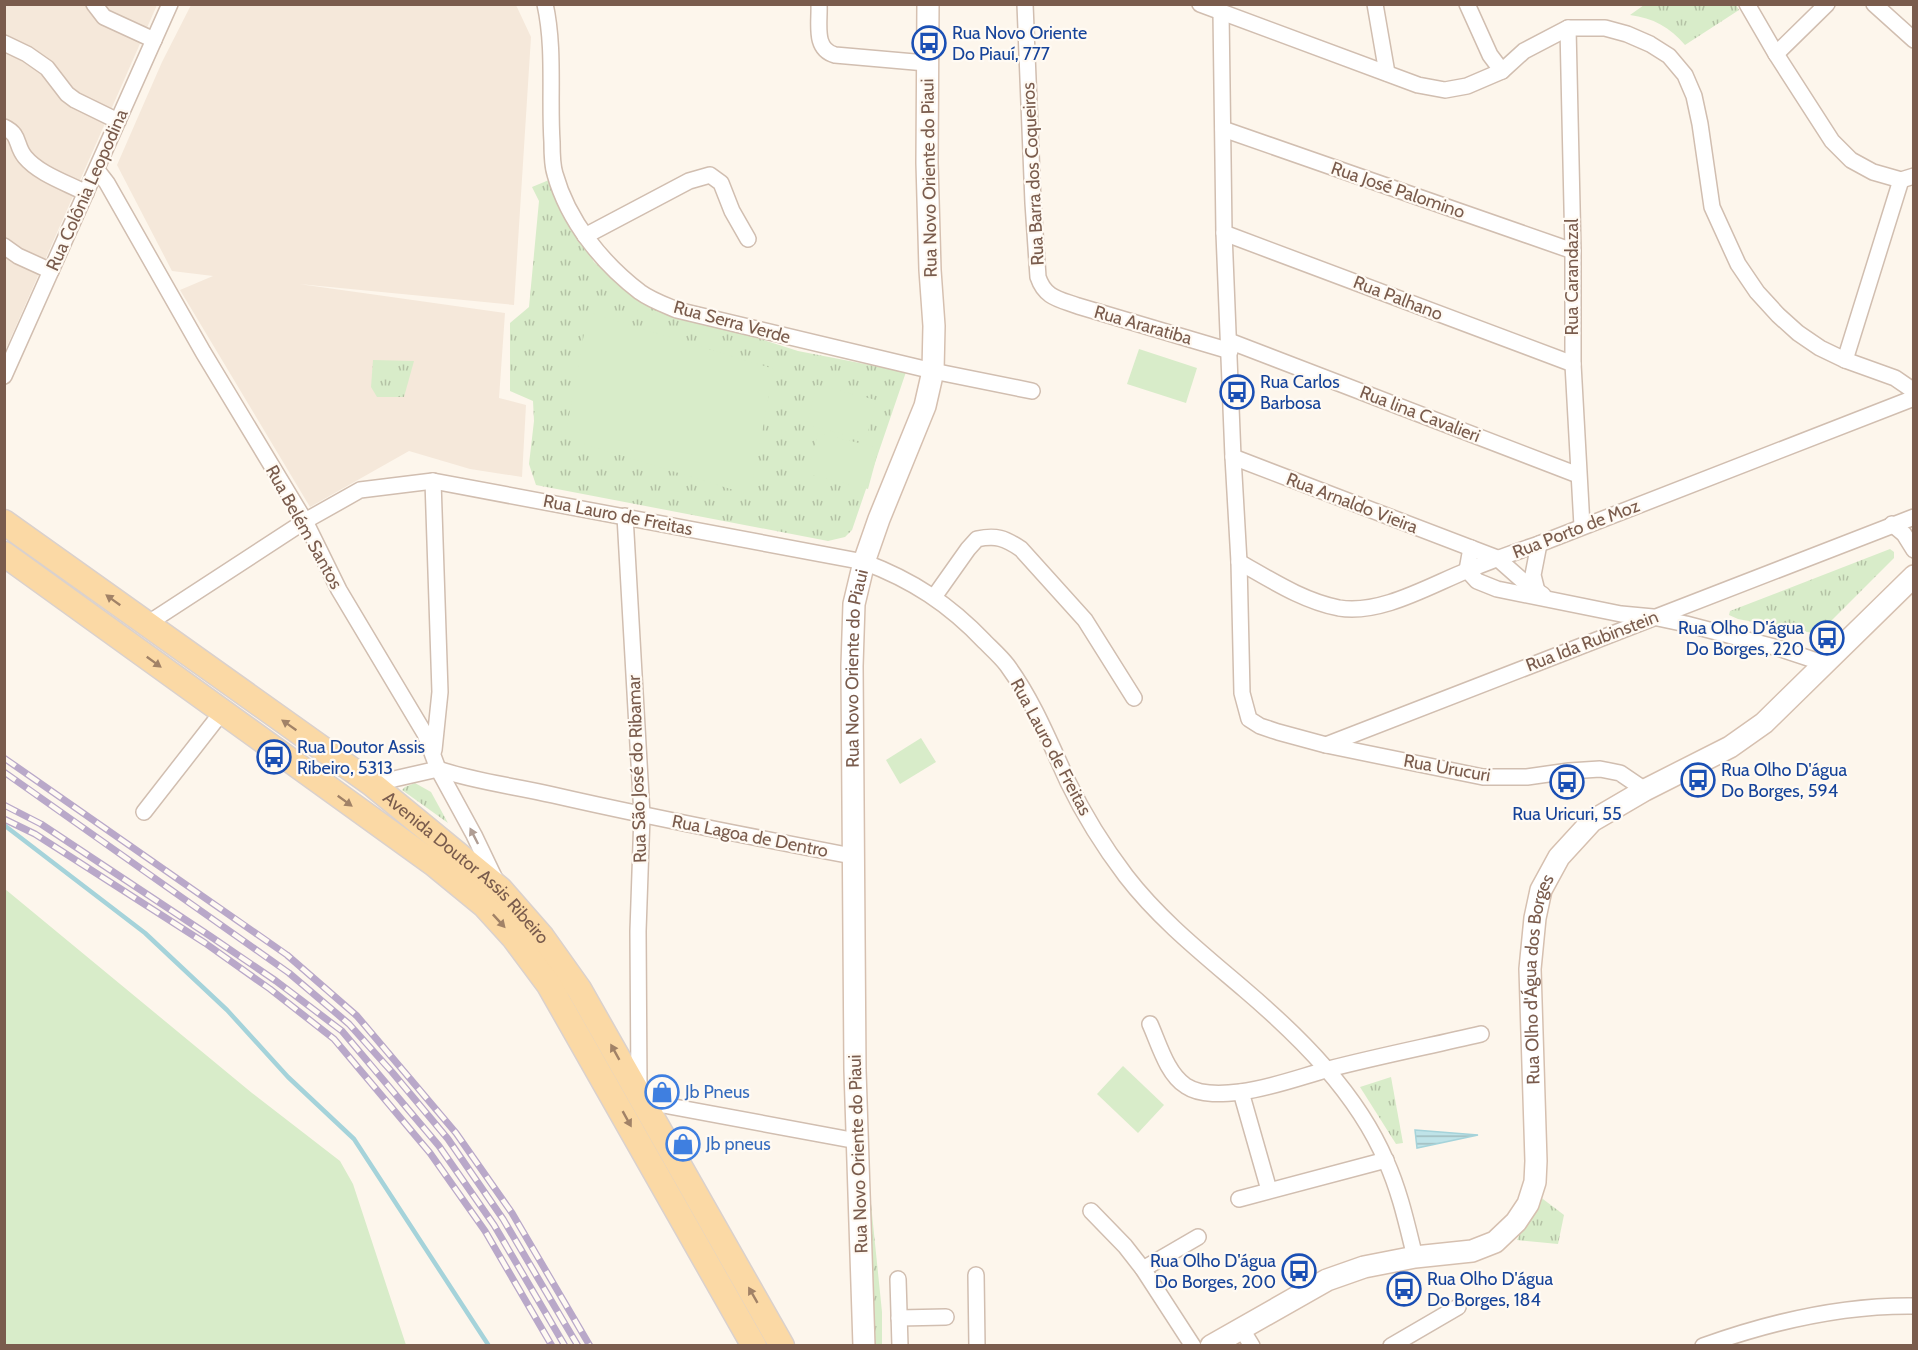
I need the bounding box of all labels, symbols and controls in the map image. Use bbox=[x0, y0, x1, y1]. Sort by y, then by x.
place label: Rua Novo Oriente Do Piauí, 777 bbox=[952, 22, 1087, 65]
bus stop icon: Rua Novo Oriente Do Piauí, 777 bbox=[911, 25, 947, 61]
street label: Rua Novo Oriente do Piaui bbox=[916, 78, 942, 278]
street label: Rua Barra dos Coqueiros bbox=[1017, 82, 1049, 266]
street label: Rua Colônia Leopodina bbox=[41, 105, 133, 274]
street label: Rua José Palomino bbox=[1328, 157, 1468, 223]
street label: Rua Carandazal bbox=[1561, 218, 1583, 335]
street label: Rua Palhano bbox=[1350, 271, 1446, 325]
street label: Rua Serra Verde bbox=[671, 296, 793, 348]
street label: Rua Araratiba bbox=[1092, 301, 1195, 350]
place label: Rua Carlos Barbosa bbox=[1260, 371, 1340, 414]
bus stop icon: Rua Carlos Barbosa bbox=[1219, 374, 1255, 410]
street label: Rua lina Cavalieri bbox=[1357, 381, 1483, 447]
street label: Rua Belém Santos bbox=[261, 461, 347, 593]
street label: Rua Arnaldo Vieira bbox=[1283, 468, 1421, 538]
street label: Rua Lauro de Freitas bbox=[541, 490, 695, 540]
street label: Rua Porto de Moz bbox=[1509, 494, 1643, 563]
street label: Rua Novo Oriente do Piaui bbox=[841, 567, 873, 768]
one-way arrow bbox=[105, 594, 120, 606]
street label: Rua Ida Rubinstein bbox=[1523, 606, 1661, 676]
place label: Rua Olho D'água Do Borges, 220 bbox=[1678, 617, 1804, 660]
bus stop icon: Rua Olho D'água Do Borges, 220 bbox=[1809, 620, 1845, 656]
one-way arrow bbox=[145, 656, 161, 668]
street label: Rua São José do Ribamar bbox=[623, 674, 651, 863]
street label: Rua Lauro de Freitas bbox=[1006, 675, 1096, 819]
one-way arrow bbox=[281, 719, 297, 731]
place label: Rua Doutor Assis Ribeiro, 5313 bbox=[297, 736, 425, 779]
bus stop icon: Rua Doutor Assis Ribeiro, 5313 bbox=[256, 739, 292, 775]
street label: Rua Urucuri bbox=[1402, 750, 1492, 786]
place label: Rua Olho D'água Do Borges, 594 bbox=[1721, 759, 1847, 802]
bus stop icon: Rua Olho D'água Do Borges, 594 bbox=[1680, 762, 1716, 798]
bus stop icon: Rua Uricuri, 55 bbox=[1549, 764, 1585, 800]
street label: Avenida Doutor Assis Ribeiro bbox=[379, 787, 554, 948]
one-way arrow bbox=[337, 795, 353, 807]
place label: Rua Uricuri, 55 bbox=[1512, 803, 1622, 825]
street label: Rua Lagoa de Dentro bbox=[670, 810, 830, 862]
one-way arrow bbox=[470, 827, 480, 845]
street label: Rua Olho d'Água dos Borges bbox=[1519, 870, 1559, 1085]
one-way arrow bbox=[492, 914, 506, 929]
one-way arrow bbox=[609, 1044, 620, 1060]
street label: Rua Novo Oriente do Piaui bbox=[844, 1054, 872, 1254]
shop icon: Jb Pneus bbox=[644, 1074, 680, 1110]
place label: Jb Pneus bbox=[684, 1081, 750, 1103]
one-way arrow bbox=[622, 1111, 632, 1128]
shop icon: Jb pneus bbox=[665, 1126, 701, 1162]
place label: Jb pneus bbox=[705, 1133, 771, 1155]
place label: Rua Olho D'água Do Borges, 200 bbox=[1150, 1250, 1276, 1293]
bus stop icon: Rua Olho D'água Do Borges, 200 bbox=[1281, 1253, 1317, 1289]
place label: Rua Olho D'água Do Borges, 184 bbox=[1427, 1268, 1553, 1311]
bus stop icon: Rua Olho D'água Do Borges, 184 bbox=[1386, 1271, 1422, 1307]
one-way arrow bbox=[747, 1287, 758, 1303]

